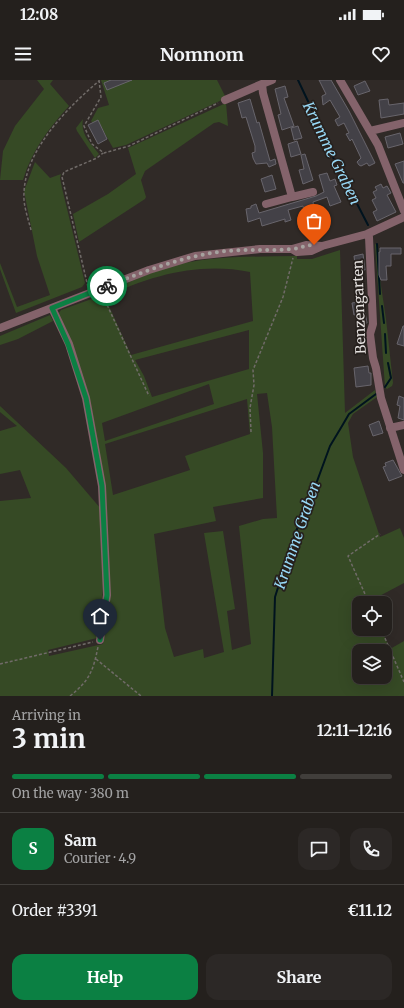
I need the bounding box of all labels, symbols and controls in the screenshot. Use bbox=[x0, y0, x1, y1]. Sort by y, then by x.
text: 12:08 bbox=[20, 5, 58, 24]
icon: menu bbox=[12, 43, 34, 65]
text: Nomnom bbox=[160, 43, 244, 66]
icon: heart bbox=[370, 43, 392, 65]
water label: Krumme Graben bbox=[298, 97, 365, 208]
pin bbox=[297, 204, 331, 245]
icon: bag bbox=[303, 210, 325, 232]
street label: Benzengarten bbox=[348, 260, 370, 354]
courier bbox=[87, 266, 127, 306]
icon: bike bbox=[96, 275, 118, 297]
water label: Krumme Graben bbox=[269, 479, 324, 592]
map controls bbox=[352, 596, 392, 684]
button: locate bbox=[352, 596, 392, 636]
pin bbox=[83, 599, 117, 640]
icon: home bbox=[89, 605, 111, 627]
button: layers bbox=[352, 644, 392, 684]
text: Arriving in bbox=[12, 707, 81, 724]
text: 12:11–12:16 bbox=[317, 721, 392, 740]
text: 3 min bbox=[12, 722, 86, 755]
text: On the way · 380 m bbox=[12, 785, 129, 802]
button: chat bbox=[298, 828, 340, 870]
button: phone bbox=[350, 828, 392, 870]
text: Sam bbox=[64, 831, 97, 850]
text: S bbox=[28, 839, 38, 858]
text: Courier · 4.9 bbox=[64, 850, 136, 867]
text: Order #3391 bbox=[12, 901, 97, 920]
text: €11.12 bbox=[347, 901, 392, 920]
button: Help bbox=[12, 954, 198, 1000]
button: Share bbox=[206, 954, 392, 1000]

